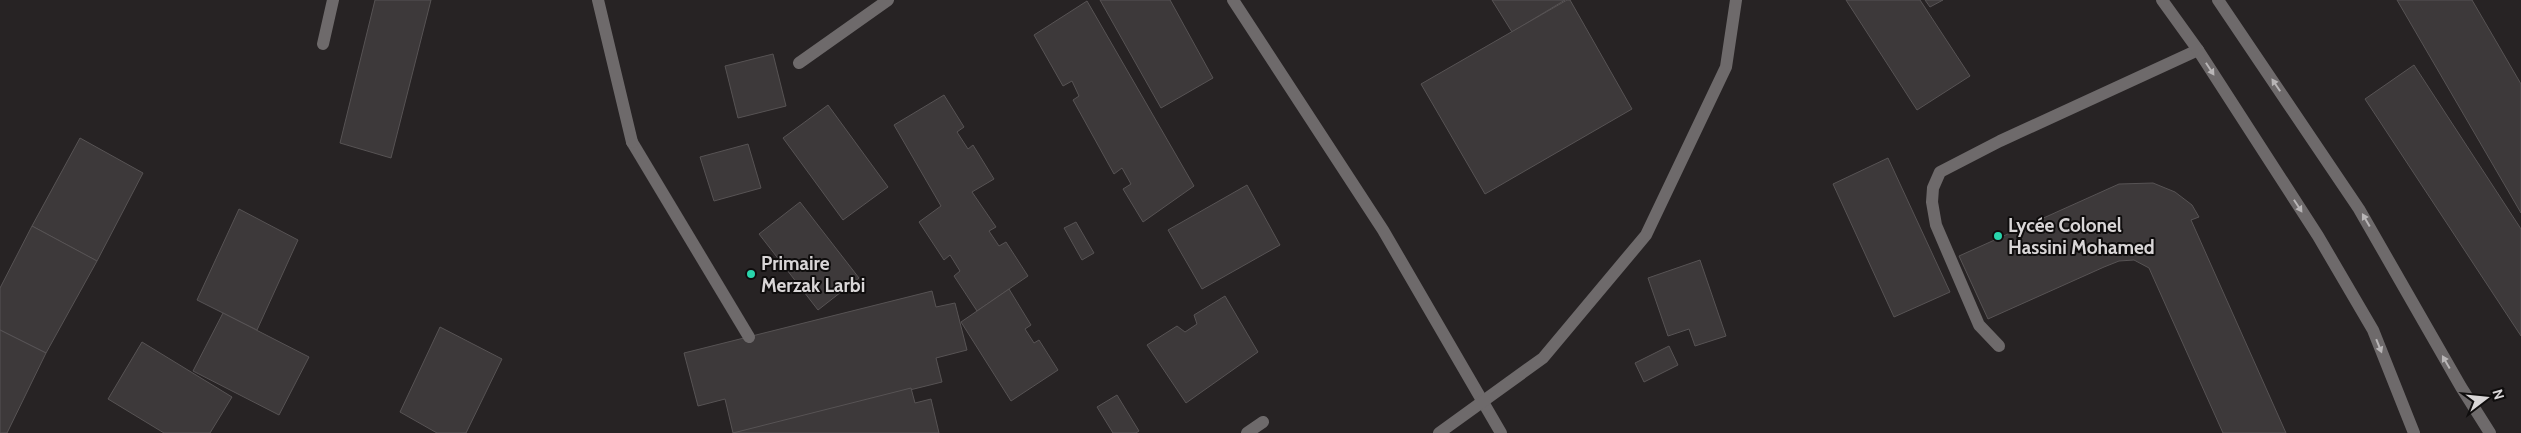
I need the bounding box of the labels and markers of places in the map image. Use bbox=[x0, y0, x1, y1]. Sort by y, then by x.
place label: Lycée Colonel Hassini Mohamed bbox=[2008, 214, 2155, 259]
marker: Lycée Colonel Hassini Mohamed bbox=[1992, 230, 2004, 242]
place label: Primaire Merzak Larbi bbox=[761, 252, 865, 297]
marker: Primaire Merzak Larbi bbox=[745, 268, 757, 280]

